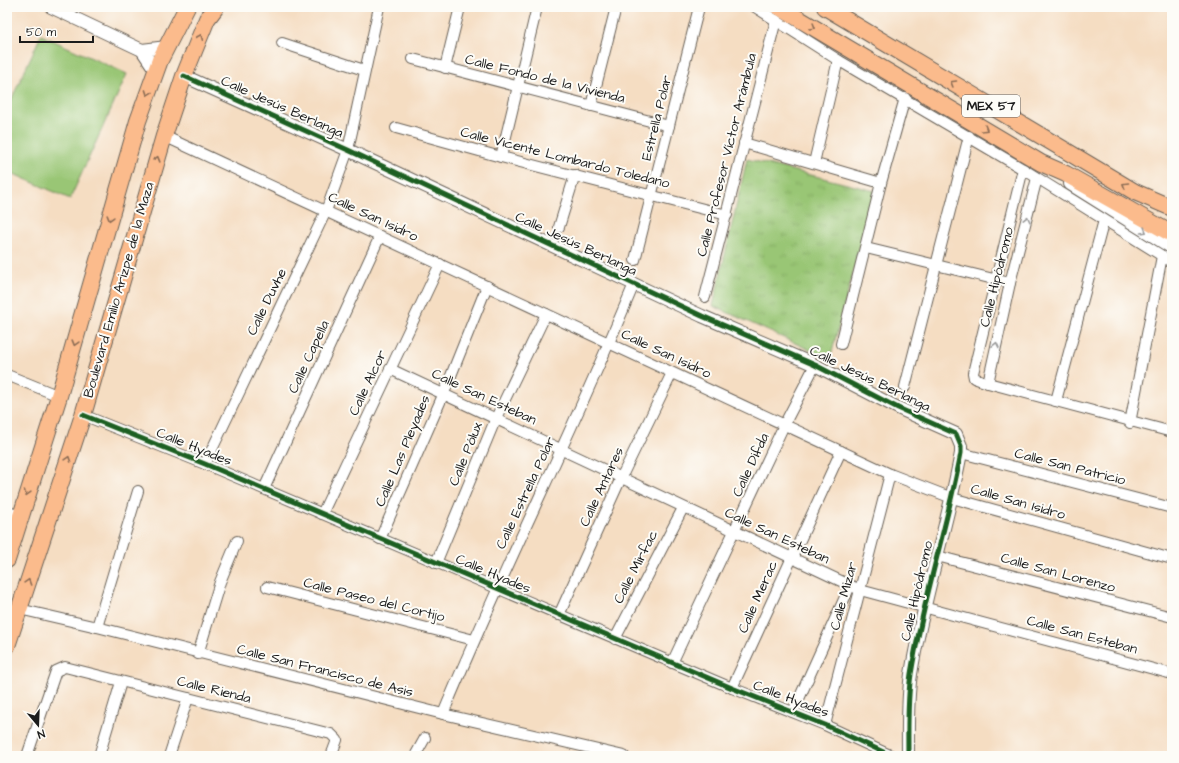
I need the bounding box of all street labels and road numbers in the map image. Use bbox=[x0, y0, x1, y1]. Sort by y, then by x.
street label: Calle Fondo de la Vivienda bbox=[463, 49, 627, 109]
street label: Calle Profesor Víctor Arámbula bbox=[692, 51, 762, 259]
street label: Calle Jesús Berlanga bbox=[218, 71, 346, 143]
street label: Estrella Polar bbox=[637, 73, 677, 163]
road number: MEX 57 bbox=[962, 95, 1020, 117]
street label: Calle Vicente Lombardo Toledano bbox=[458, 122, 672, 194]
street label: Boulevard Emilio Arizpe de la Maza bbox=[79, 180, 159, 400]
street label: Calle San Isidro bbox=[325, 187, 421, 247]
street label: Calle Jesús Berlanga bbox=[512, 207, 640, 281]
street label: Calle Hipódromo bbox=[975, 225, 1019, 329]
street label: Calle Duvhe bbox=[242, 265, 292, 339]
street label: Calle Capella bbox=[283, 317, 335, 397]
street label: Calle San Isidro bbox=[618, 324, 714, 384]
street label: Calle Jesús Berlanga bbox=[806, 341, 934, 417]
street label: Calle Alcor bbox=[344, 347, 392, 419]
street label: Calle San Esteban bbox=[428, 364, 540, 430]
street label: Calle Las Pleyades bbox=[370, 392, 436, 510]
street label: Calle Pólux bbox=[444, 419, 488, 489]
street label: Calle Hyades bbox=[153, 423, 235, 471]
street label: Calle Difda bbox=[727, 430, 775, 500]
street label: Calle Estrella Polar bbox=[491, 433, 561, 552]
street label: Calle Antares bbox=[575, 444, 629, 530]
street label: Calle San Patricio bbox=[1012, 444, 1128, 490]
street label: Calle San Isidro bbox=[968, 479, 1068, 525]
street label: Calle San Esteban bbox=[721, 503, 833, 569]
street label: Calle Mirfac bbox=[609, 527, 663, 607]
street label: Calle Hipódromo bbox=[896, 539, 938, 643]
street label: Calle San Lorenzo bbox=[998, 548, 1118, 598]
street label: Calle Hyades bbox=[452, 549, 534, 599]
street label: Calle Merac bbox=[733, 557, 783, 636]
street label: Calle Mizar bbox=[825, 559, 863, 632]
street label: Calle Paseo del Cortijo bbox=[301, 573, 447, 627]
street label: Calle San Esteban bbox=[1024, 611, 1140, 659]
street label: Calle San Francisco de Asis bbox=[235, 639, 415, 703]
street label: Calle Rienda bbox=[175, 671, 253, 709]
street label: Calle Hyades bbox=[750, 675, 832, 723]

